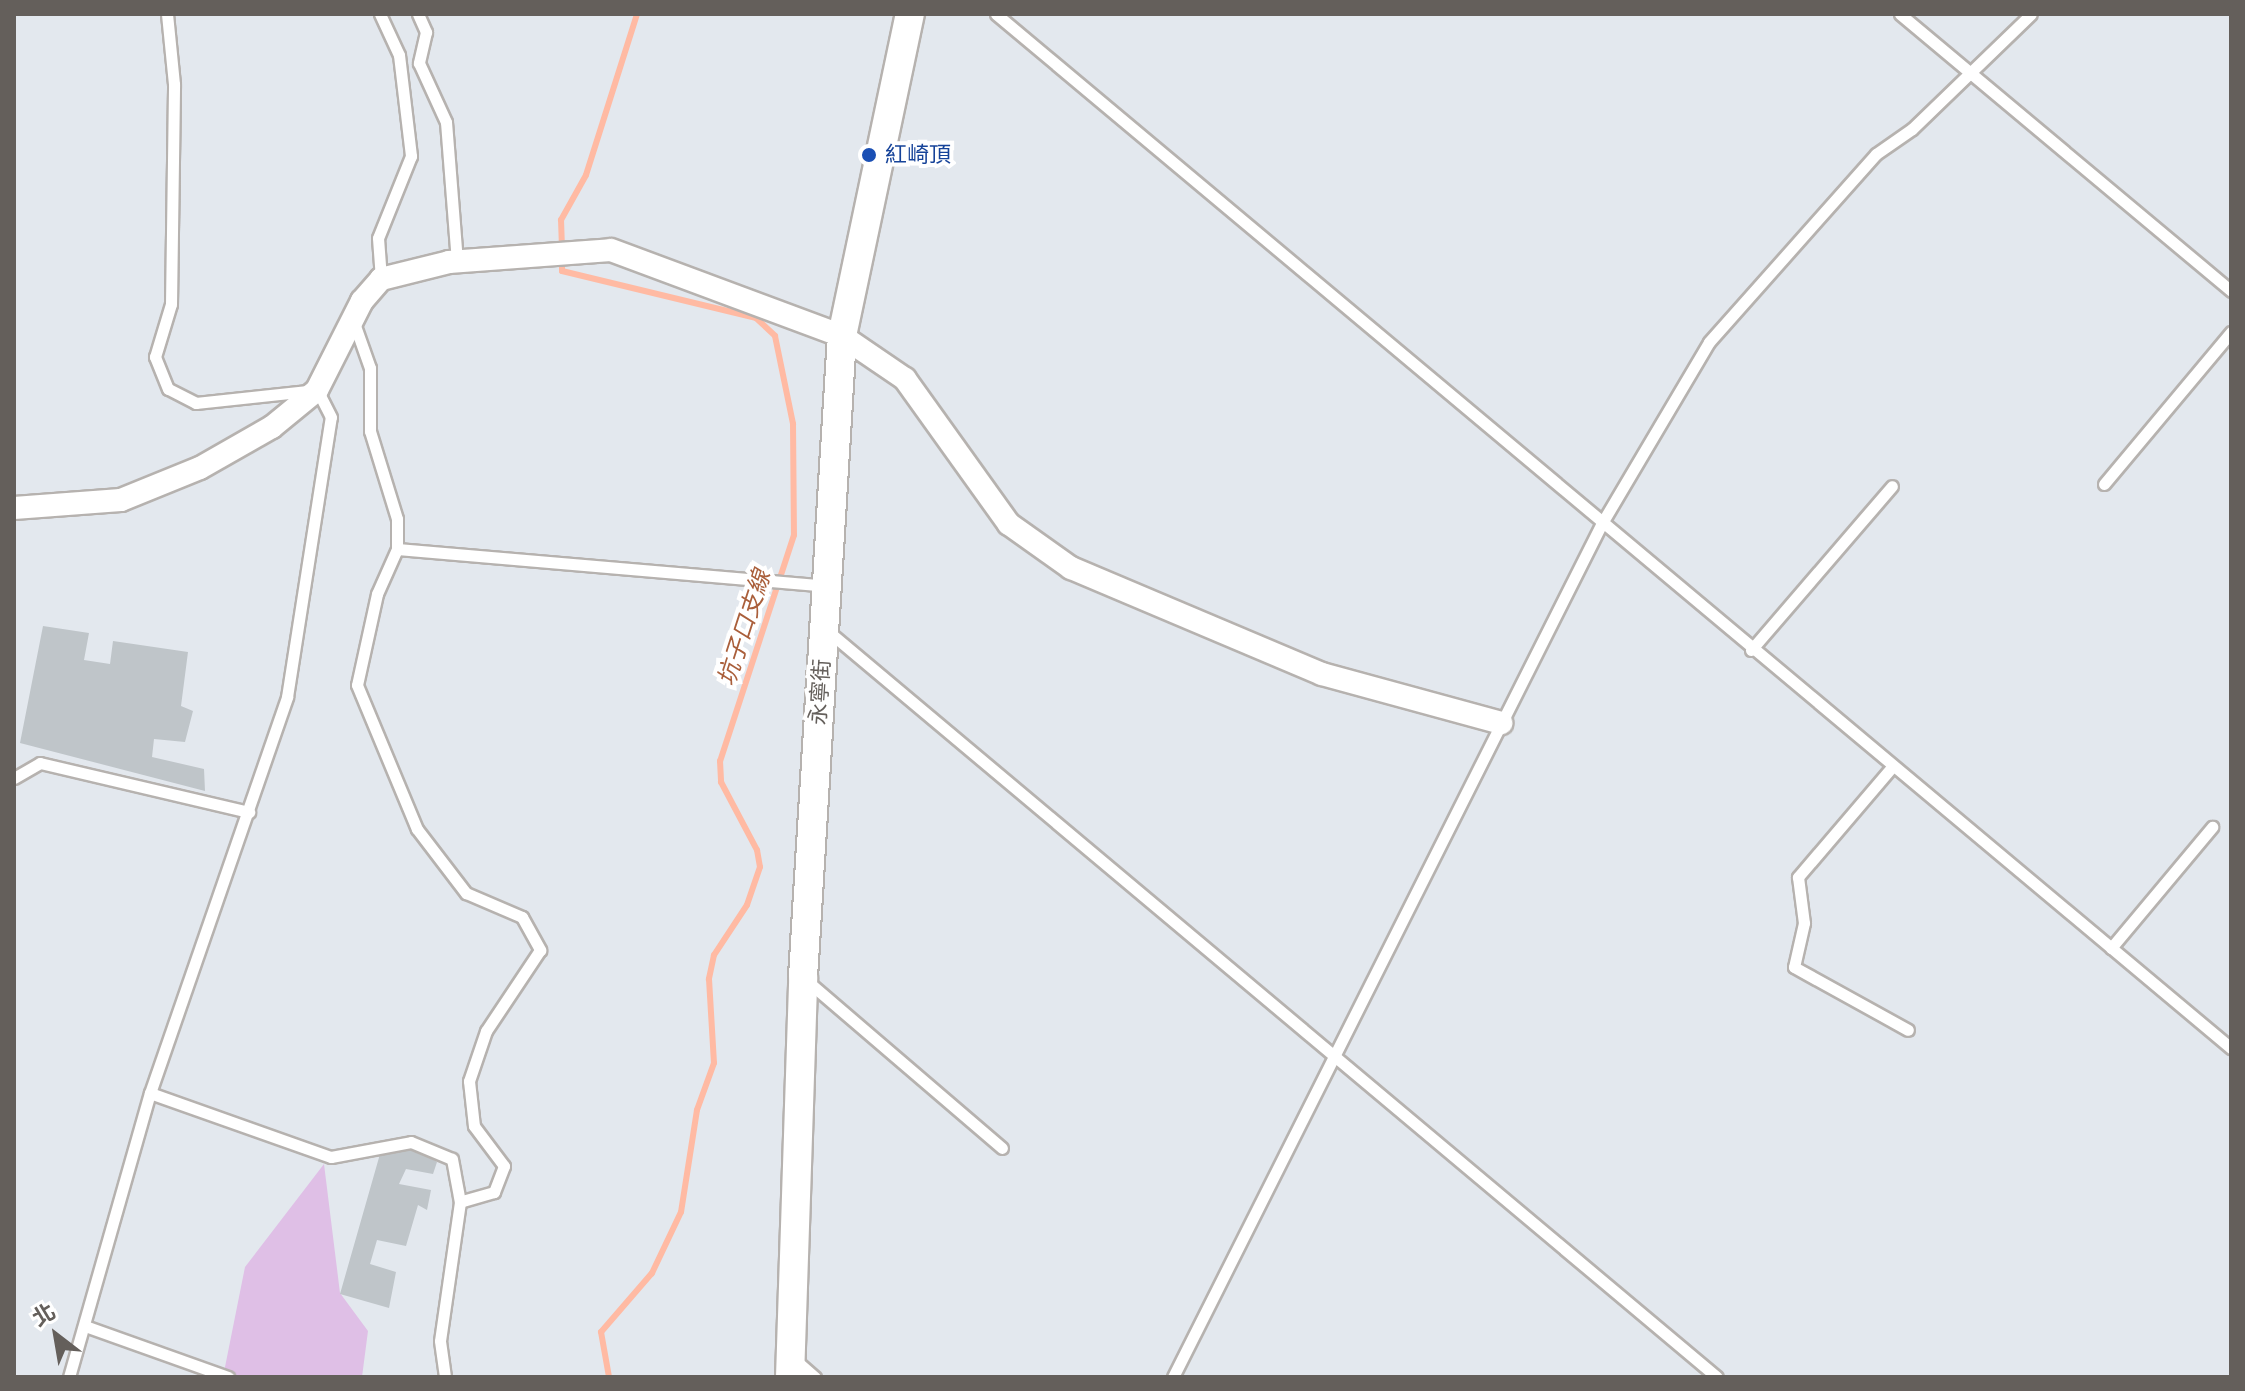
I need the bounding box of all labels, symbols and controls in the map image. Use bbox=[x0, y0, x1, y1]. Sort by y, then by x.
place label: 紅崎頂 bbox=[885, 142, 951, 168]
marker: 紅崎頂 bbox=[860, 146, 878, 164]
water label: 坑子口支線 bbox=[712, 566, 776, 690]
street label: 永寧街 bbox=[805, 658, 835, 726]
north arrow bbox=[16, 1295, 96, 1375]
text: 北 bbox=[28, 1298, 60, 1331]

